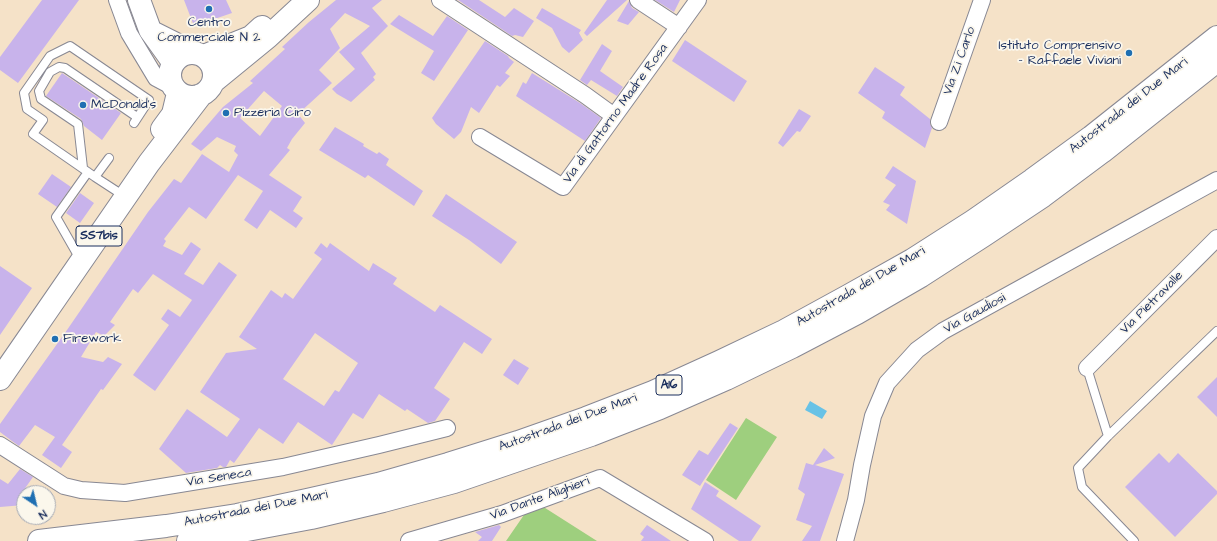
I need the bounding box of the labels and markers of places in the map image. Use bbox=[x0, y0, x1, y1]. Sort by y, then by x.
marker: Centro Commerciale N 2 bbox=[204, 4, 214, 14]
place label: Centro Commerciale N 2 bbox=[158, 15, 260, 46]
place label: Istituto Comprensivo - Raffaele Viviani bbox=[999, 38, 1121, 69]
marker: Istituto Comprensivo - Raffaele Viviani bbox=[1124, 48, 1134, 58]
place label: McDonald's bbox=[91, 97, 156, 113]
marker: McDonald's bbox=[78, 100, 88, 110]
place label: Pizzeria Ciro bbox=[234, 105, 311, 121]
marker: Pizzeria Ciro bbox=[221, 108, 231, 118]
place label: Firework bbox=[63, 331, 121, 347]
marker: Firework bbox=[50, 334, 60, 344]

